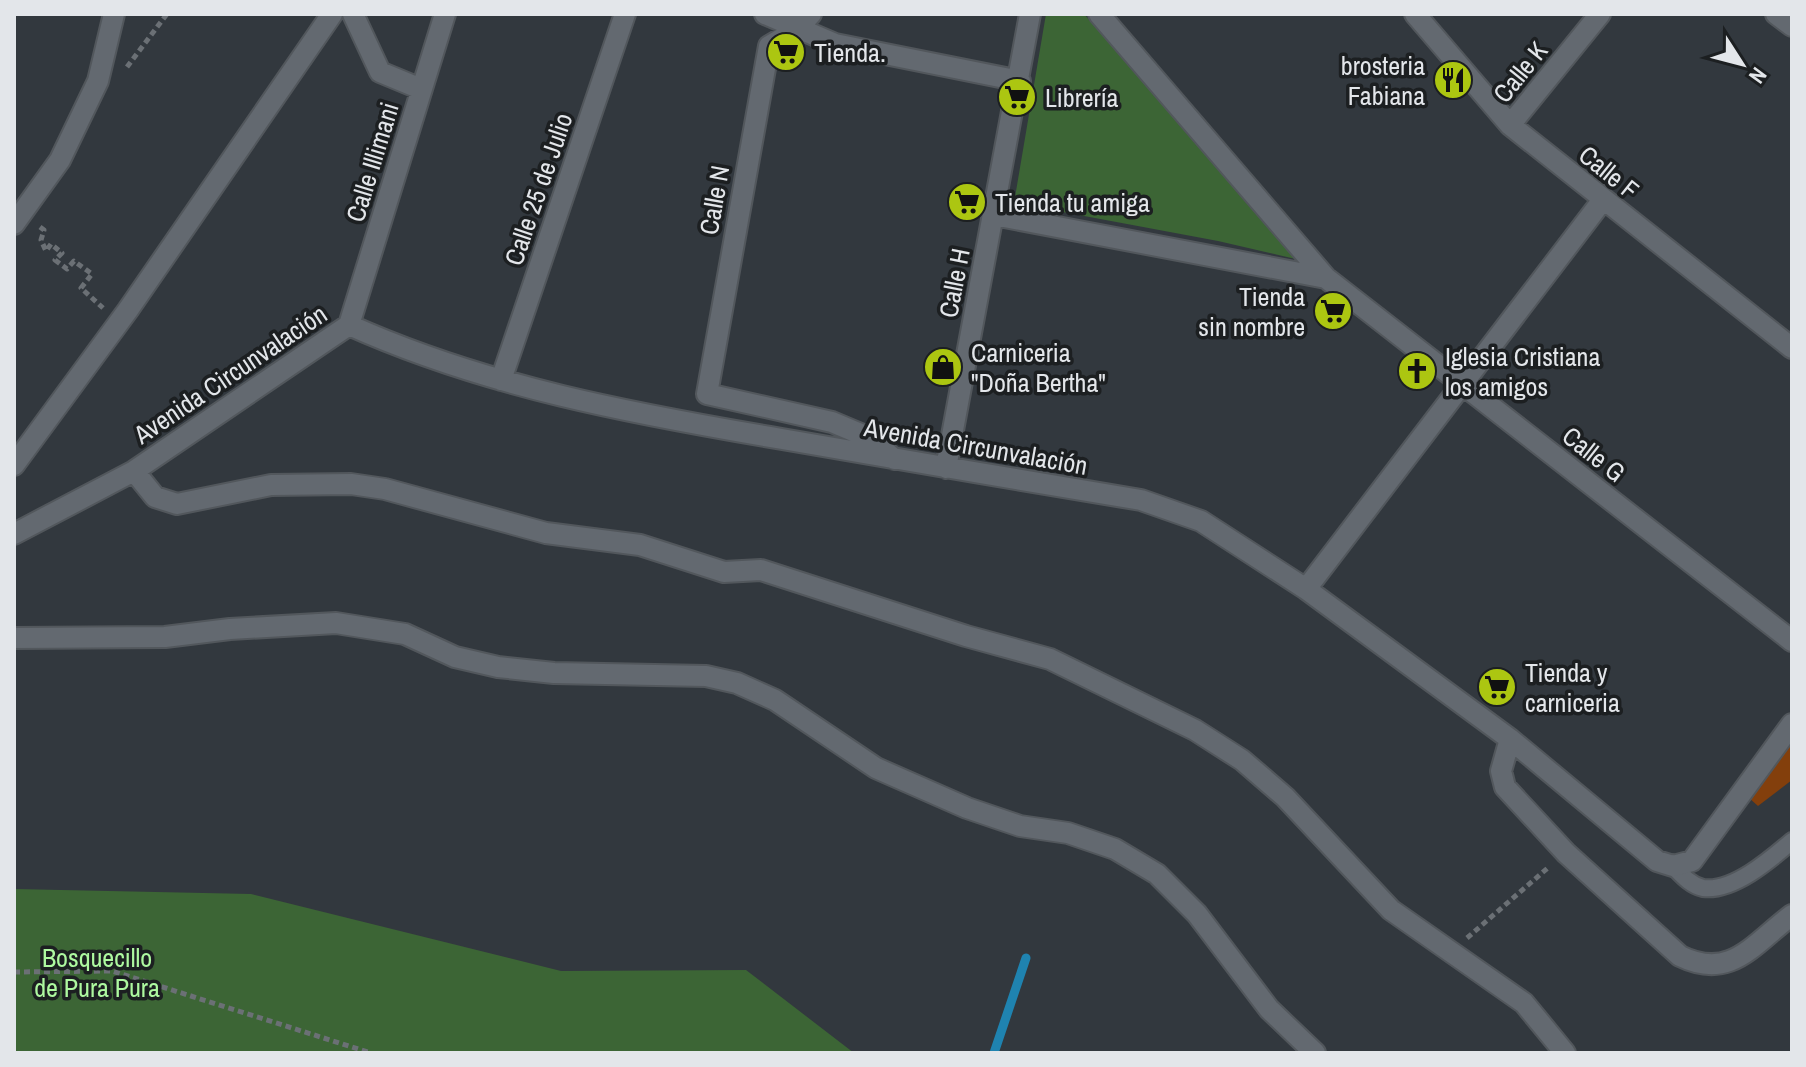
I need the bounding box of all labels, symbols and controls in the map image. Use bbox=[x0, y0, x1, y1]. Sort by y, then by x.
north arrow bbox=[1702, 24, 1782, 104]
supermarket icon: Tienda. bbox=[765, 31, 807, 73]
street label: Calle K bbox=[1485, 34, 1555, 110]
place label: Tienda. bbox=[814, 35, 886, 70]
place label: brosteria Fabiana bbox=[1341, 48, 1425, 113]
restaurant icon: brosteria Fabiana bbox=[1432, 59, 1474, 101]
text: N bbox=[1742, 62, 1774, 90]
supermarket icon: Librería bbox=[996, 76, 1038, 118]
place label: Librería bbox=[1045, 80, 1119, 115]
street label: Calle Illimani bbox=[337, 98, 407, 226]
street label: Calle 25 de Julio bbox=[496, 108, 580, 270]
street label: Calle F bbox=[1572, 137, 1646, 207]
street label: Calle N bbox=[691, 163, 737, 237]
supermarket icon: Tienda tu amiga bbox=[946, 181, 988, 223]
place label: Tienda tu amiga bbox=[995, 185, 1150, 220]
street label: Calle H bbox=[930, 245, 978, 321]
place label: Tienda sin nombre bbox=[1198, 279, 1305, 344]
supermarket icon: Tienda sin nombre bbox=[1312, 290, 1354, 332]
street label: Avenida Circunvalación bbox=[126, 296, 333, 452]
place label: Carniceria "Doña Bertha" bbox=[971, 335, 1106, 400]
place label: Iglesia Cristiana los amigos bbox=[1445, 339, 1600, 404]
shop icon: Carniceria "Doña Bertha" bbox=[922, 346, 964, 388]
church icon: Iglesia Cristiana los amigos bbox=[1396, 350, 1438, 392]
street label: Avenida Circunvalación bbox=[861, 409, 1090, 483]
street label: Calle G bbox=[1555, 418, 1633, 490]
place label: Tienda y carniceria bbox=[1525, 655, 1620, 720]
supermarket icon: Tienda y carniceria bbox=[1476, 666, 1518, 708]
park label: Bosquecillo de Pura Pura bbox=[34, 940, 160, 1005]

